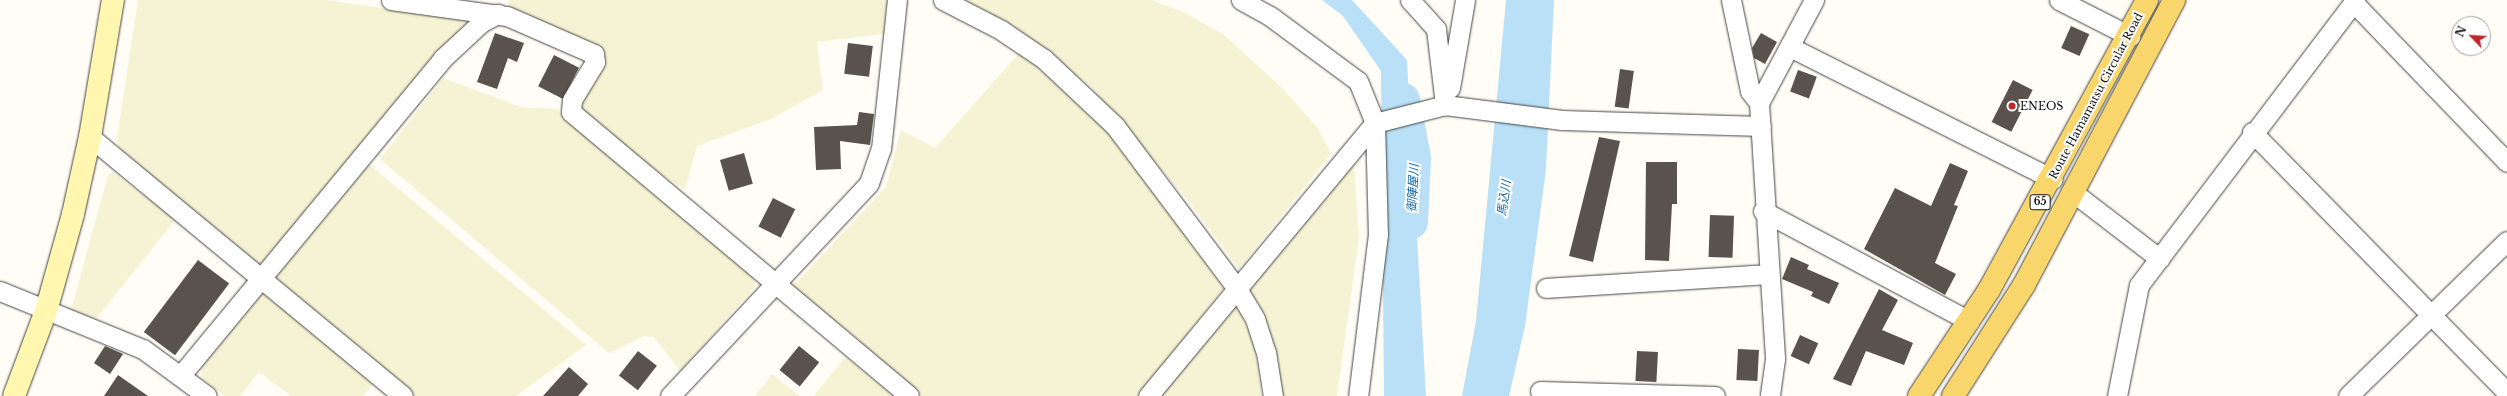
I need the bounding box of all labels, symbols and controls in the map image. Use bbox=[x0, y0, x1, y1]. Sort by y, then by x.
street label: Route Hamamatsu Circular Road bbox=[2046, 10, 2146, 182]
north arrow bbox=[2451, 16, 2491, 56]
text: N bbox=[2453, 24, 2470, 39]
place label: ENEOS bbox=[2020, 99, 2063, 113]
marker: ENEOS bbox=[2007, 101, 2017, 111]
water label: 御陣屋川 bbox=[1405, 164, 1421, 212]
water label: 馬込川 bbox=[1494, 179, 1514, 217]
road number: 65 bbox=[2029, 194, 2051, 210]

